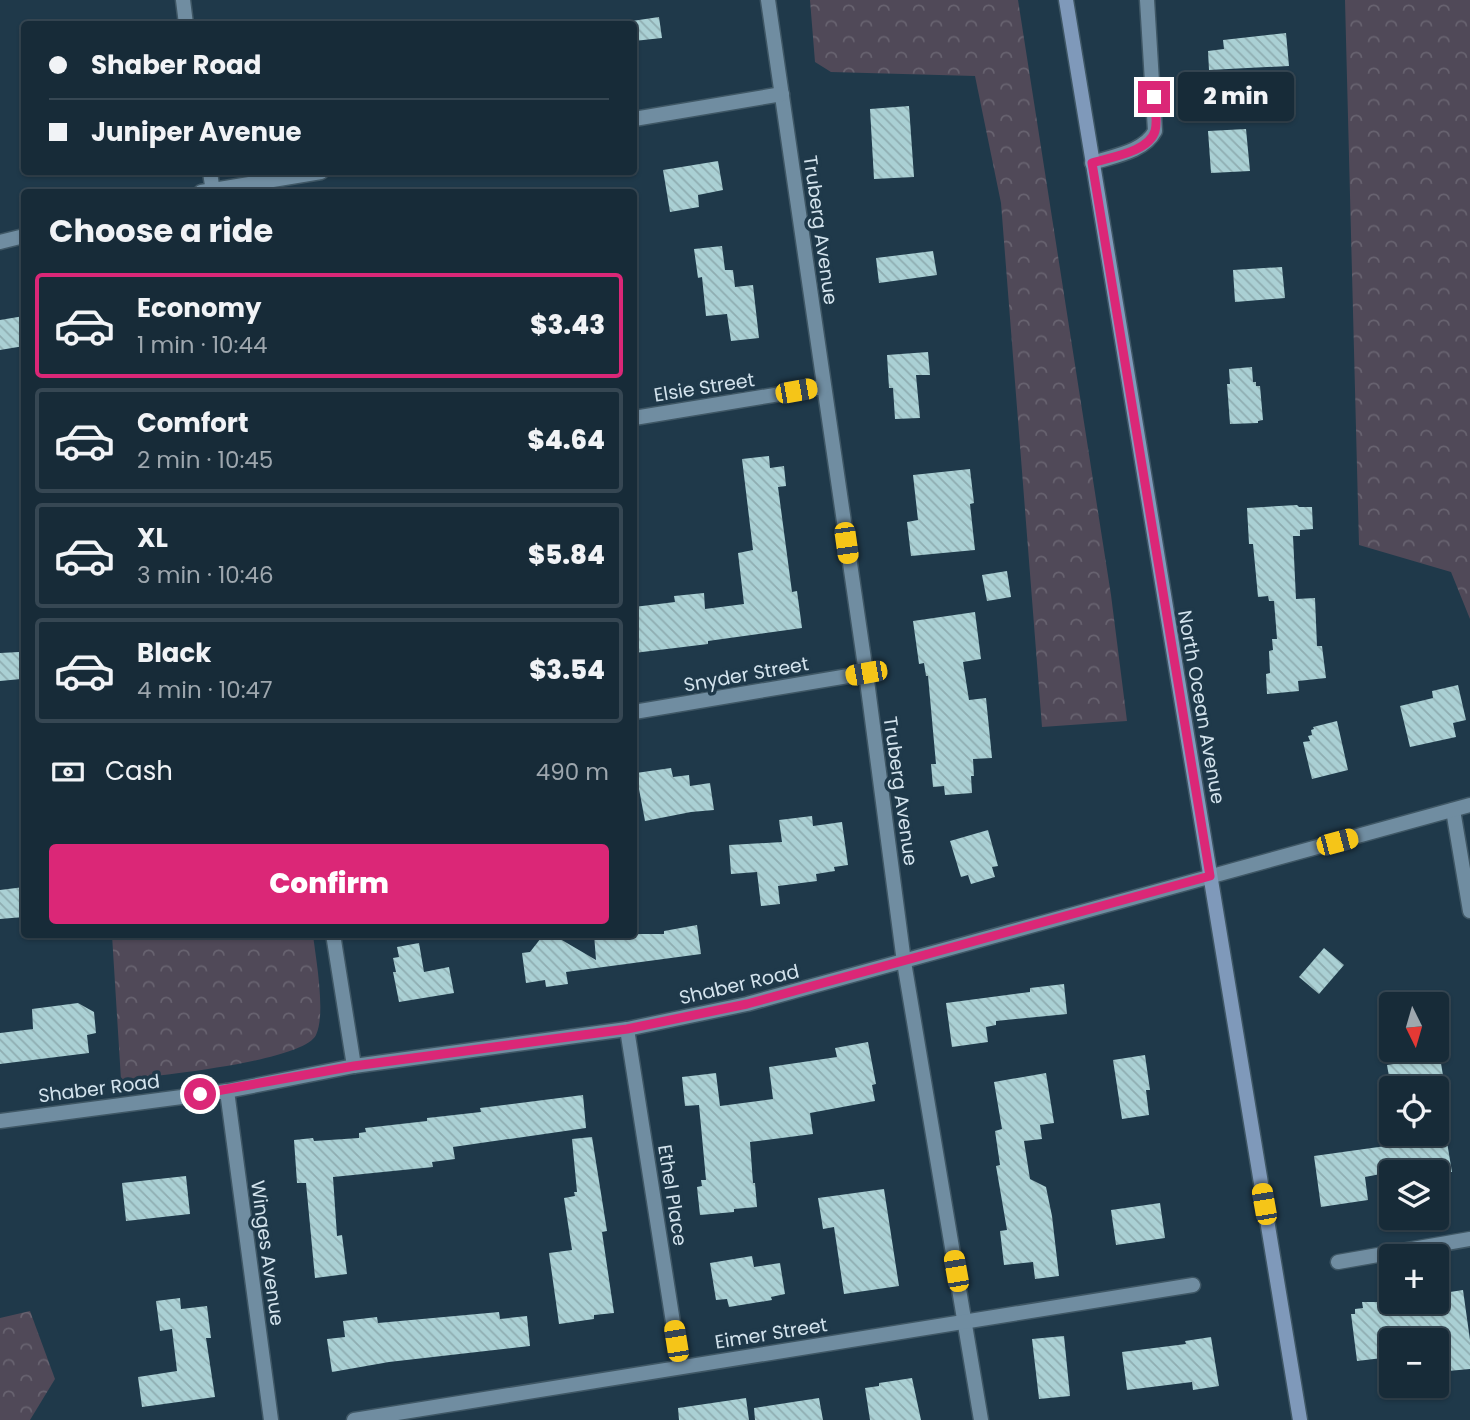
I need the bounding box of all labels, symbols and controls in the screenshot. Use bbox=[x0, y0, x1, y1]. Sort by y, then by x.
text: Shaber Road bbox=[91, 47, 261, 83]
callout: 2 min bbox=[1178, 72, 1294, 122]
text: 2 min bbox=[1204, 80, 1268, 112]
route end bbox=[1138, 81, 1170, 113]
text: Juniper Avenue bbox=[91, 114, 302, 150]
street label: Truberg Avenue bbox=[797, 154, 844, 306]
text: Choose a ride bbox=[49, 208, 273, 253]
text: Economy bbox=[137, 290, 261, 326]
icon: car bbox=[53, 294, 116, 357]
text: $3.43 bbox=[530, 307, 605, 343]
text: 1 min · 10:44 bbox=[137, 329, 267, 361]
street label: Elsie Street bbox=[652, 366, 756, 409]
car bbox=[774, 377, 819, 405]
text: Comfort bbox=[137, 405, 249, 441]
icon: car bbox=[53, 409, 116, 472]
text: $4.64 bbox=[528, 422, 605, 458]
text: 2 min · 10:45 bbox=[137, 444, 273, 476]
text: XL bbox=[137, 520, 168, 556]
car bbox=[833, 521, 860, 565]
icon: car bbox=[53, 524, 116, 587]
text: $5.84 bbox=[528, 537, 605, 573]
text: 3 min · 10:46 bbox=[137, 559, 274, 591]
street label: North Ocean Avenue bbox=[1171, 608, 1232, 806]
text: Black bbox=[137, 635, 211, 671]
icon: car bbox=[53, 639, 116, 702]
street label: Snyder Street bbox=[681, 650, 811, 699]
text: $3.54 bbox=[529, 652, 605, 688]
car bbox=[844, 659, 889, 687]
text: 4 min · 10:47 bbox=[137, 674, 273, 706]
street label: Truberg Avenue bbox=[877, 715, 924, 867]
icon: cash bbox=[49, 753, 87, 791]
text: Cash bbox=[105, 753, 173, 789]
text: 490 m bbox=[536, 756, 609, 788]
car bbox=[1314, 826, 1361, 858]
button: Confirm bbox=[49, 844, 609, 924]
street label: Shaber Road bbox=[676, 958, 802, 1011]
north arrow bbox=[1379, 992, 1449, 1062]
map controls bbox=[1379, 992, 1449, 1398]
street label: Shaber Road bbox=[37, 1068, 161, 1109]
button: locate bbox=[1379, 1076, 1449, 1146]
route start bbox=[184, 1078, 216, 1110]
street label: Ethel Place bbox=[651, 1143, 694, 1248]
button: layers bbox=[1379, 1160, 1449, 1230]
street label: Winges Avenue bbox=[244, 1179, 291, 1327]
car bbox=[1251, 1181, 1278, 1227]
button: + bbox=[1379, 1244, 1449, 1314]
car bbox=[943, 1248, 970, 1294]
street label: Eimer Street bbox=[713, 1311, 829, 1356]
car bbox=[663, 1319, 690, 1363]
button: − bbox=[1379, 1328, 1449, 1398]

